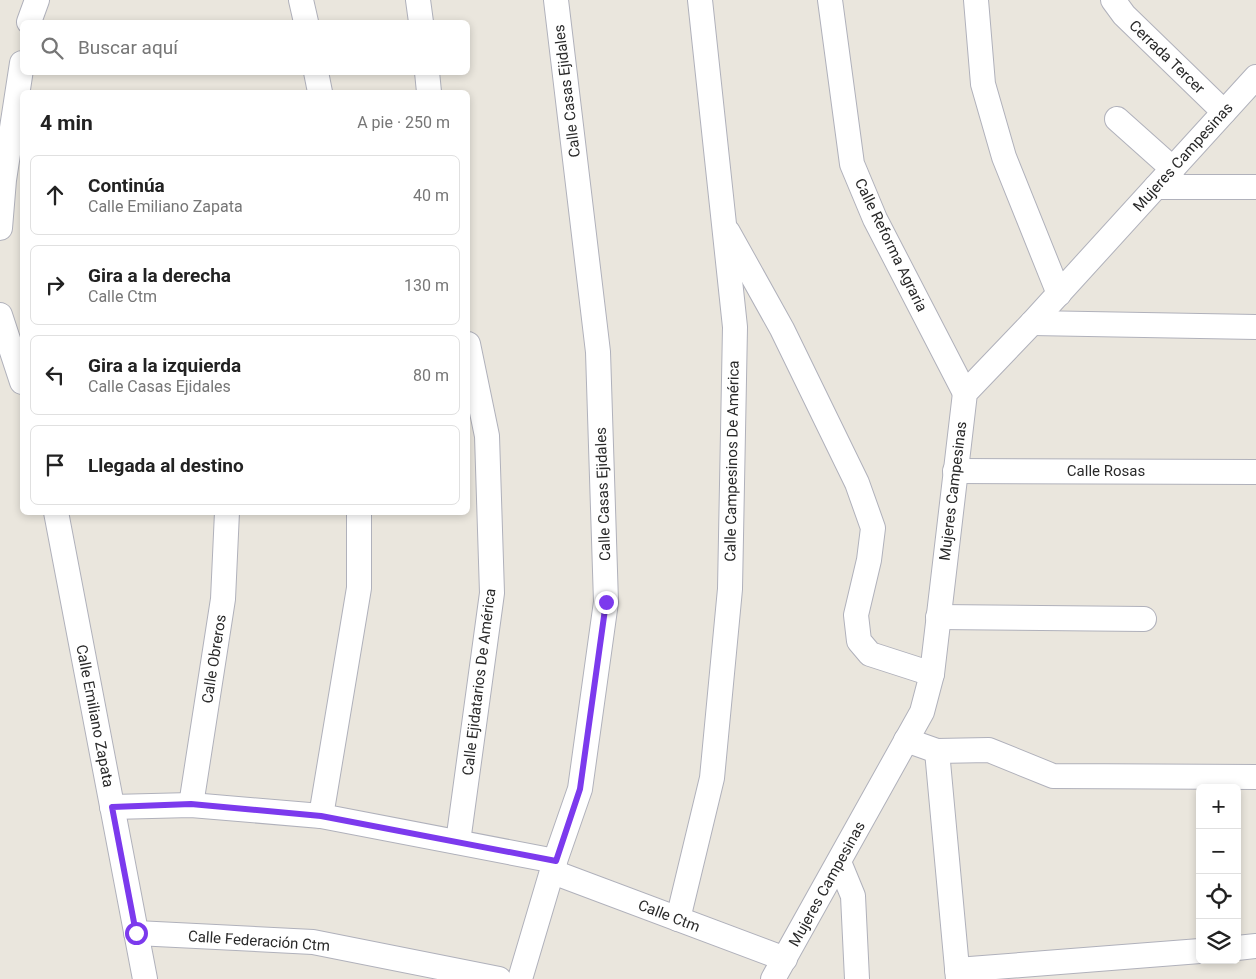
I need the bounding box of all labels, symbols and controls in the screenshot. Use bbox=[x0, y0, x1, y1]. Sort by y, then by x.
street label: Cerrada Tercer bbox=[1126, 17, 1208, 97]
search box bbox=[20, 20, 470, 75]
street label: Calle Casas Ejidales bbox=[550, 23, 584, 159]
icon: search bbox=[38, 34, 66, 62]
text: Buscar aquí bbox=[78, 36, 178, 59]
street label: Mujeres Campesinas bbox=[1129, 99, 1237, 215]
text: 4 min bbox=[40, 111, 93, 135]
text: A pie · 250 m bbox=[357, 113, 450, 132]
text: Continúa bbox=[88, 174, 165, 197]
street label: Calle Reforma Agraria bbox=[851, 175, 931, 315]
icon: ahead bbox=[41, 181, 69, 209]
text: 40 m bbox=[413, 186, 449, 205]
text: Calle Emiliano Zapata bbox=[88, 197, 243, 216]
text: Gira a la derecha bbox=[88, 264, 231, 287]
icon: right bbox=[41, 271, 69, 299]
text: 130 m bbox=[404, 276, 449, 295]
text: Calle Ctm bbox=[88, 287, 157, 306]
text: Gira a la izquierda bbox=[88, 354, 241, 377]
street label: Calle Campesinos De América bbox=[721, 360, 743, 562]
icon: left bbox=[41, 361, 69, 389]
text: 80 m bbox=[413, 366, 449, 385]
text: Calle Casas Ejidales bbox=[88, 377, 231, 396]
street label: Mujeres Campesinas bbox=[936, 420, 970, 562]
street label: Calle Casas Ejidales bbox=[592, 427, 614, 561]
icon: arrive bbox=[41, 451, 69, 479]
text: Llegada al destino bbox=[88, 454, 244, 477]
street label: Calle Rosas bbox=[1067, 462, 1145, 480]
street label: Calle Ejidatarios De América bbox=[459, 587, 499, 777]
route end bbox=[595, 591, 618, 614]
street label: Calle Obreros bbox=[198, 613, 230, 705]
street label: Calle Emiliano Zapata bbox=[72, 643, 118, 789]
map controls bbox=[1196, 784, 1241, 964]
button: + bbox=[1196, 784, 1241, 829]
street label: Mujeres Campesinas bbox=[785, 818, 869, 950]
button: − bbox=[1196, 829, 1241, 874]
button: locate bbox=[1196, 874, 1241, 919]
street label: Calle Ctm bbox=[636, 896, 702, 936]
button: layers bbox=[1196, 919, 1241, 964]
route start bbox=[125, 922, 148, 945]
street label: Calle Federación Ctm bbox=[187, 927, 331, 955]

